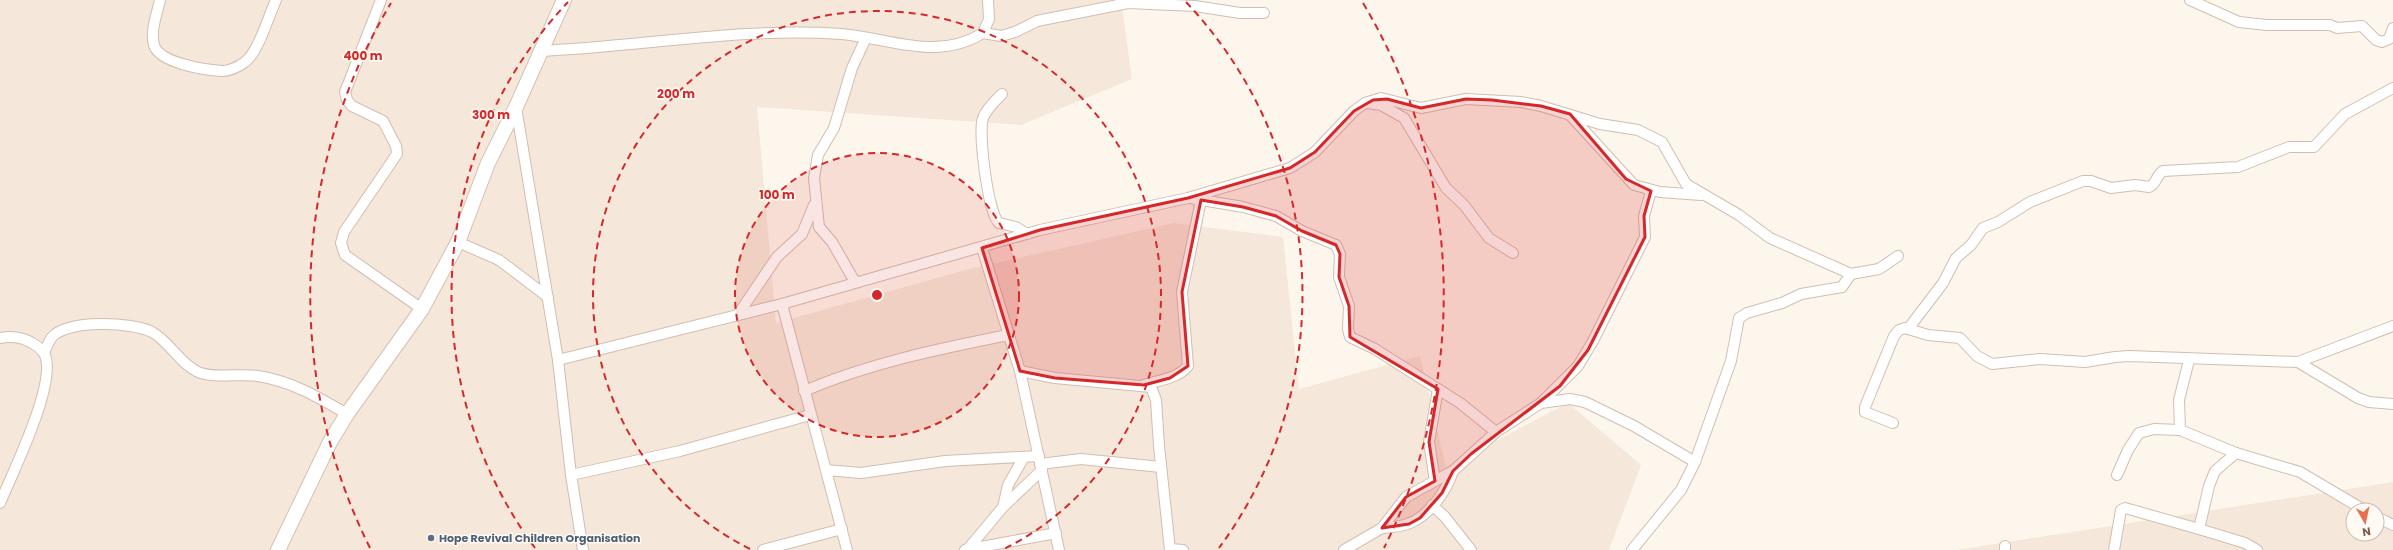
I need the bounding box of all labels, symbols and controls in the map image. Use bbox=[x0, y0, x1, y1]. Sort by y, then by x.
text: 400 m bbox=[343, 47, 383, 64]
text: 200 m bbox=[657, 85, 695, 102]
text: 300 m bbox=[472, 106, 510, 123]
text: 100 m bbox=[759, 186, 795, 203]
centre of rings bbox=[870, 288, 884, 302]
north arrow bbox=[2345, 502, 2385, 542]
text: N bbox=[2361, 523, 2372, 540]
place label: Hope Revival Children Organisation bbox=[439, 530, 640, 546]
marker: Hope Revival Children Organisation bbox=[426, 533, 436, 543]

